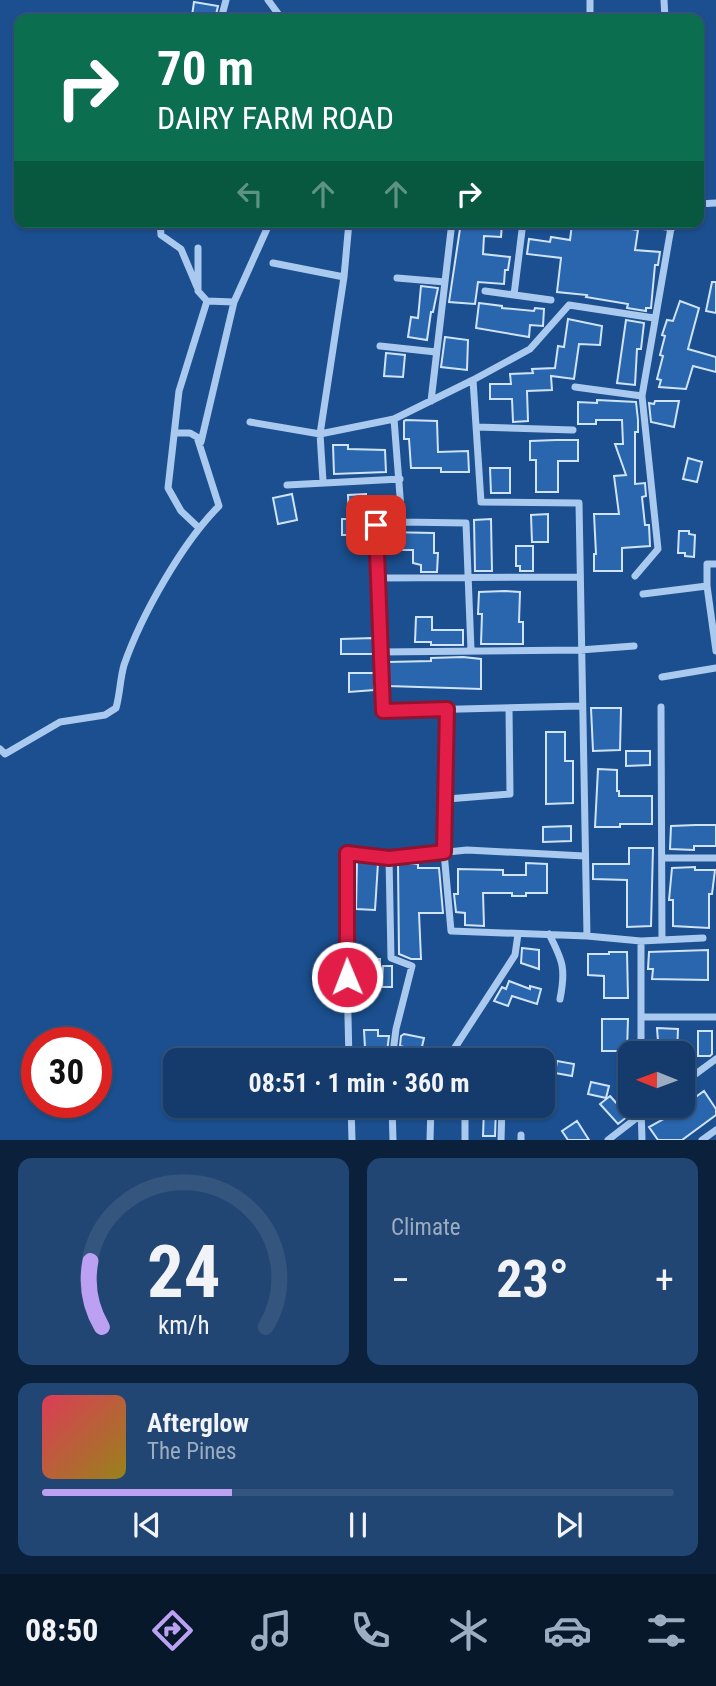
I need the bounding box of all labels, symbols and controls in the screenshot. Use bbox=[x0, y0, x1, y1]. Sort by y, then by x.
text: 70 m bbox=[157, 40, 254, 97]
icon: right bbox=[42, 42, 133, 133]
text: DAIRY FARM ROAD bbox=[157, 99, 394, 137]
icon: left bbox=[231, 175, 269, 213]
icon: ahead bbox=[304, 175, 342, 213]
icon: ahead bbox=[377, 175, 415, 213]
icon: right bbox=[450, 175, 488, 213]
pin bbox=[346, 495, 406, 555]
icon: arrive bbox=[357, 506, 395, 544]
position arrow bbox=[310, 940, 384, 1014]
speed limit sign: 30 bbox=[21, 1027, 112, 1118]
north arrow bbox=[618, 1041, 695, 1118]
map controls bbox=[618, 1041, 695, 1118]
text: 08:51 · 1 min · 360 m bbox=[249, 1068, 469, 1098]
text: Climate bbox=[391, 1214, 461, 1241]
text: 24 bbox=[147, 1230, 220, 1316]
text: 23° bbox=[496, 1249, 569, 1310]
text: − bbox=[391, 1258, 410, 1302]
text: + bbox=[655, 1258, 674, 1302]
text: km/h bbox=[158, 1311, 209, 1340]
text: Afterglow bbox=[147, 1408, 249, 1438]
text: The Pines bbox=[147, 1438, 237, 1465]
icon: previous bbox=[128, 1506, 166, 1544]
icon: pause bbox=[339, 1506, 377, 1544]
icon: next bbox=[550, 1506, 588, 1544]
icon: directions bbox=[148, 1606, 197, 1655]
icon: music bbox=[247, 1606, 296, 1655]
icon: phone bbox=[346, 1606, 395, 1655]
icon: climate bbox=[444, 1606, 493, 1655]
icon: car bbox=[543, 1606, 592, 1655]
icon: filters bbox=[642, 1606, 691, 1655]
text: 08:50 bbox=[25, 1611, 98, 1649]

